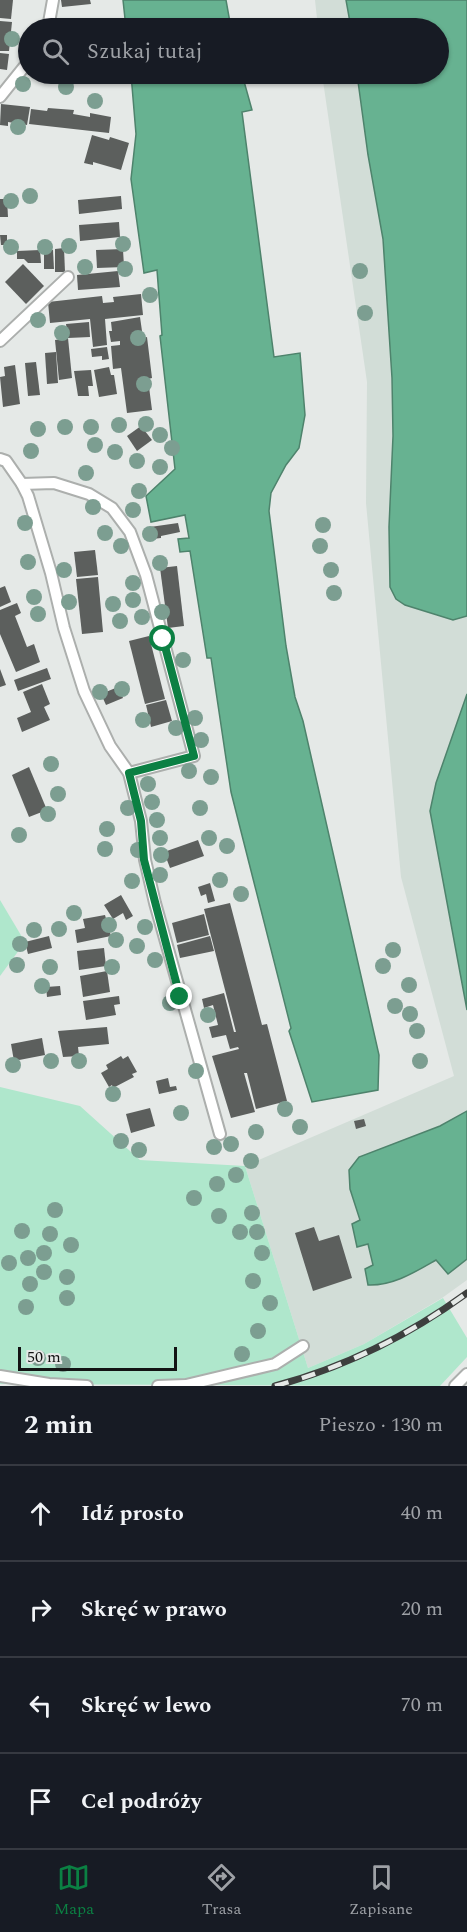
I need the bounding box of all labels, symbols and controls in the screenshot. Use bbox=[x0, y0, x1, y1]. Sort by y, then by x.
search box bbox=[18, 18, 449, 84]
icon: search bbox=[39, 35, 72, 68]
text: Szukaj tutaj bbox=[87, 35, 203, 68]
route start bbox=[149, 625, 175, 651]
route end bbox=[166, 983, 192, 1009]
scale bar bbox=[18, 1344, 177, 1372]
text: 50 m bbox=[27, 1345, 61, 1369]
text: 2 min bbox=[24, 1405, 93, 1445]
text: Pieszo · 130 m bbox=[318, 1410, 443, 1440]
icon: ahead bbox=[24, 1497, 57, 1530]
text: Idź prosto bbox=[81, 1497, 184, 1530]
text: 40 m bbox=[401, 1498, 443, 1528]
icon: right bbox=[24, 1593, 57, 1626]
text: Skręć w prawo bbox=[81, 1593, 227, 1626]
text: 20 m bbox=[401, 1594, 443, 1624]
icon: left bbox=[24, 1689, 57, 1722]
text: Skręć w lewo bbox=[81, 1689, 211, 1722]
text: 70 m bbox=[401, 1690, 443, 1720]
icon: arrive bbox=[24, 1785, 57, 1818]
text: Cel podróży bbox=[81, 1785, 201, 1818]
tab: Mapa bbox=[54, 1861, 94, 1921]
tab: Trasa bbox=[202, 1861, 241, 1921]
tab: Zapisane bbox=[349, 1861, 413, 1921]

